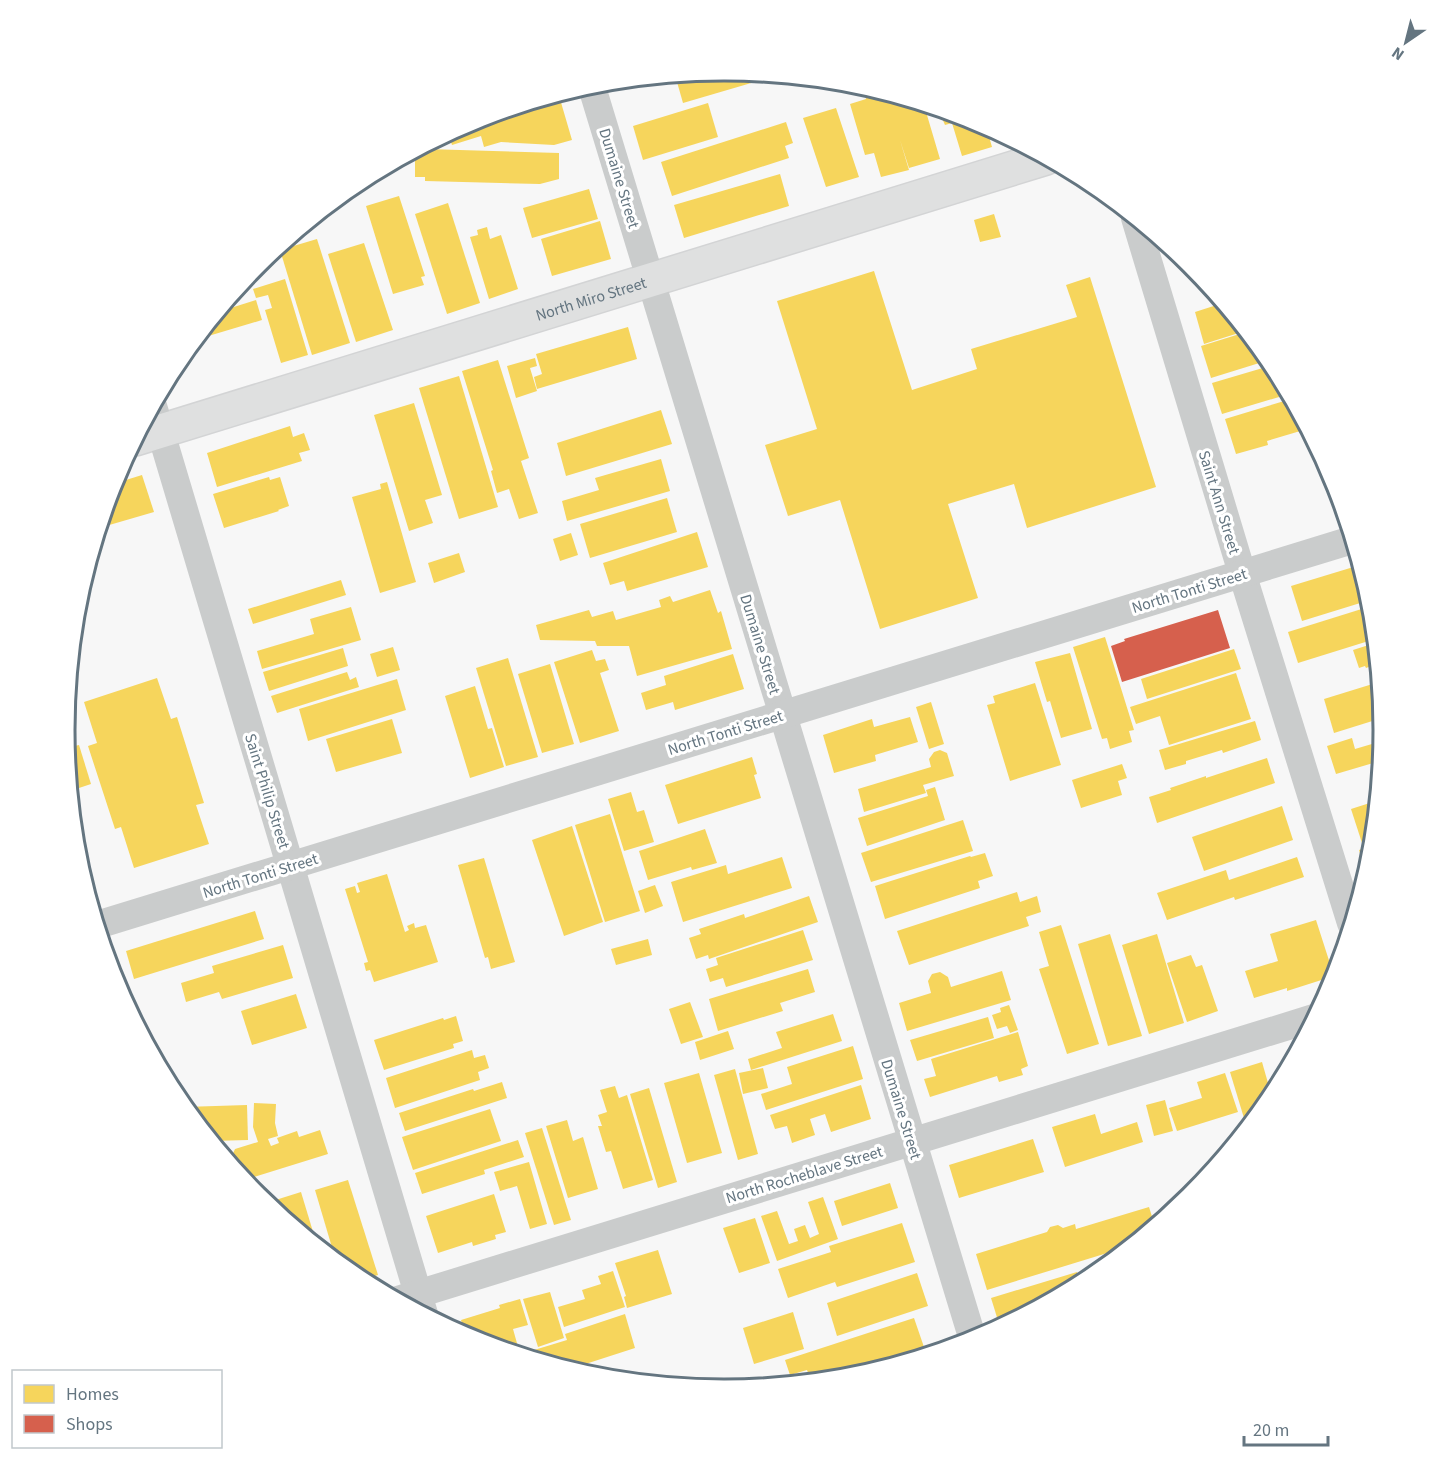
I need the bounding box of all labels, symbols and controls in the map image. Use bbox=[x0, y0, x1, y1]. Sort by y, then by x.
north arrow bbox=[1376, 12, 1436, 72]
text: N bbox=[1387, 41, 1409, 66]
street label: Dumaine Street bbox=[593, 125, 645, 232]
street label: North Miro Street bbox=[533, 272, 650, 327]
street label: Saint Ann Street bbox=[1193, 448, 1245, 557]
street label: North Tonti Street bbox=[1129, 563, 1250, 619]
street label: Dumaine Street bbox=[734, 591, 786, 698]
street label: North Tonti Street bbox=[665, 705, 786, 761]
street label: Saint Philip Street bbox=[239, 731, 295, 852]
street label: North Tonti Street bbox=[200, 848, 321, 904]
street label: Dumaine Street bbox=[875, 1056, 927, 1163]
street label: North Rocheblave Street bbox=[723, 1140, 886, 1209]
legend bbox=[12, 1370, 222, 1448]
text: Homes bbox=[66, 1382, 119, 1407]
scale bar bbox=[1244, 1409, 1328, 1447]
text: Shops bbox=[66, 1412, 113, 1437]
text: 20 m bbox=[1253, 1418, 1289, 1443]

